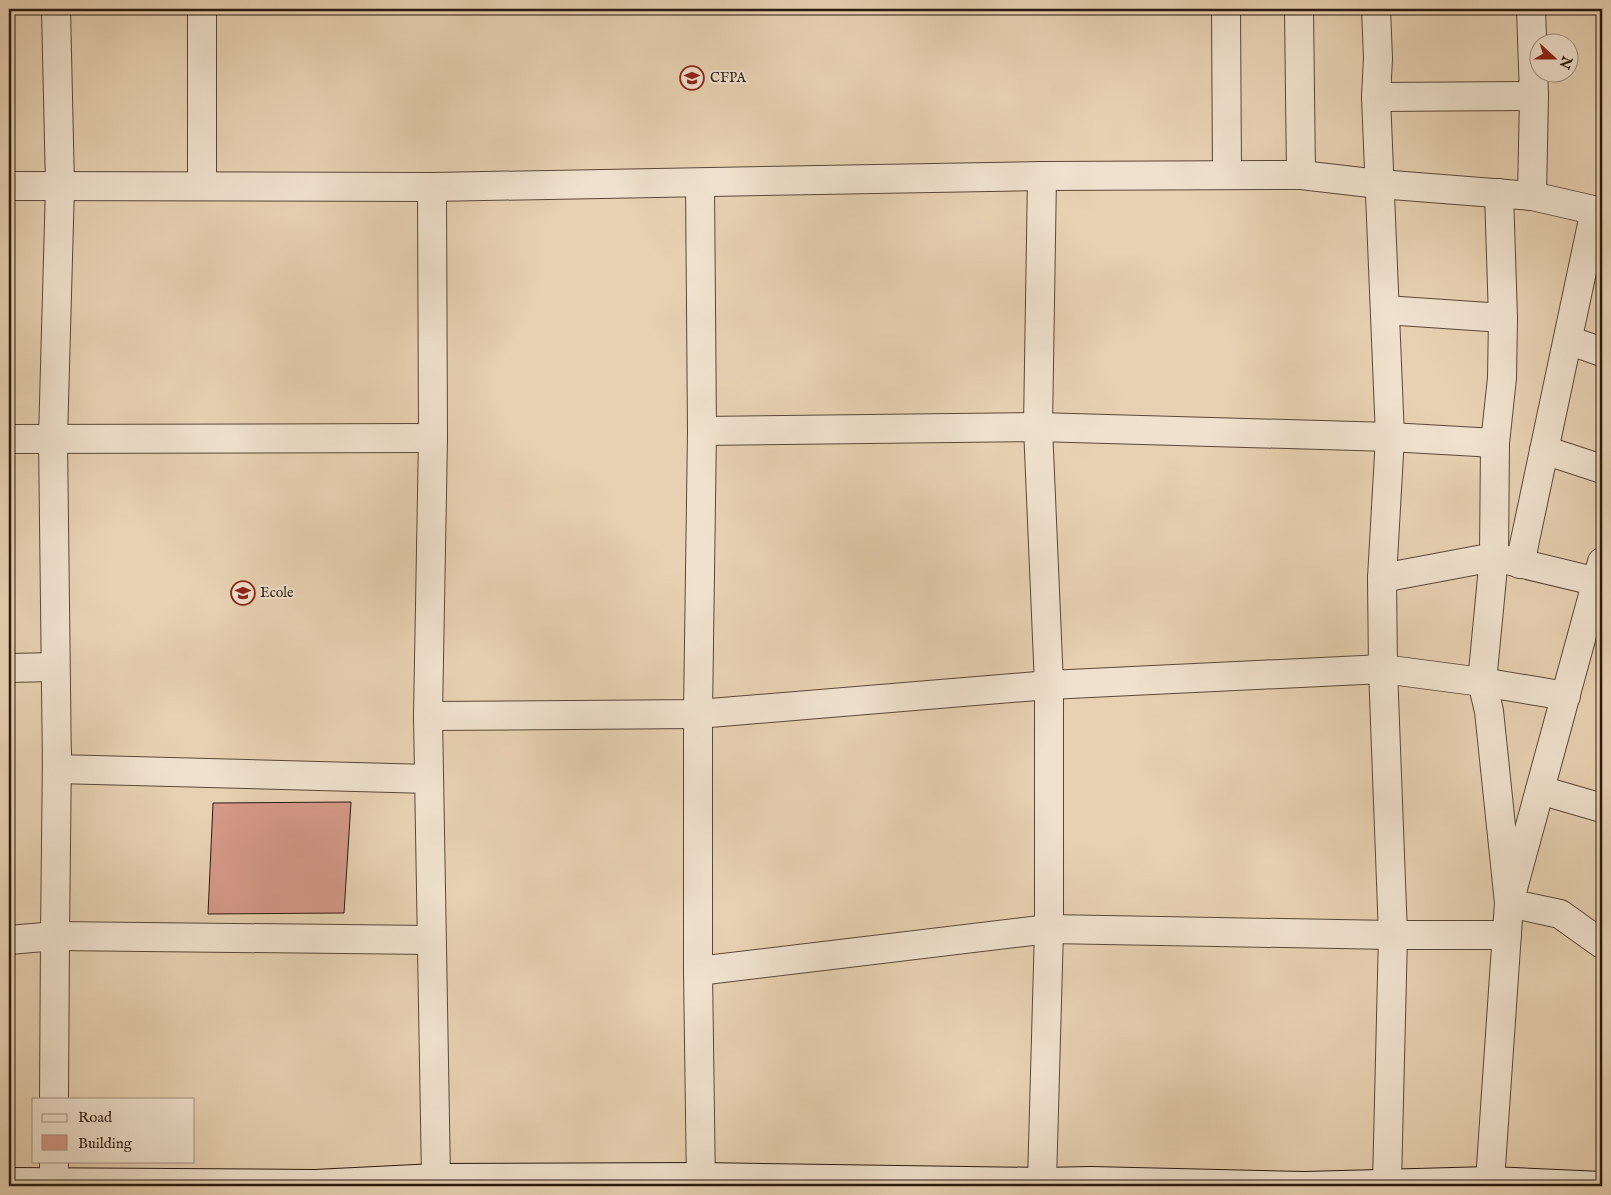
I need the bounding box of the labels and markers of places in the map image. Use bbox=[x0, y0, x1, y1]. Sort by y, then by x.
school or university icon: CFPA bbox=[679, 65, 705, 91]
place label: CFPA bbox=[710, 69, 747, 87]
school or university icon: Ecole bbox=[230, 580, 256, 606]
place label: Ecole bbox=[260, 584, 294, 602]

